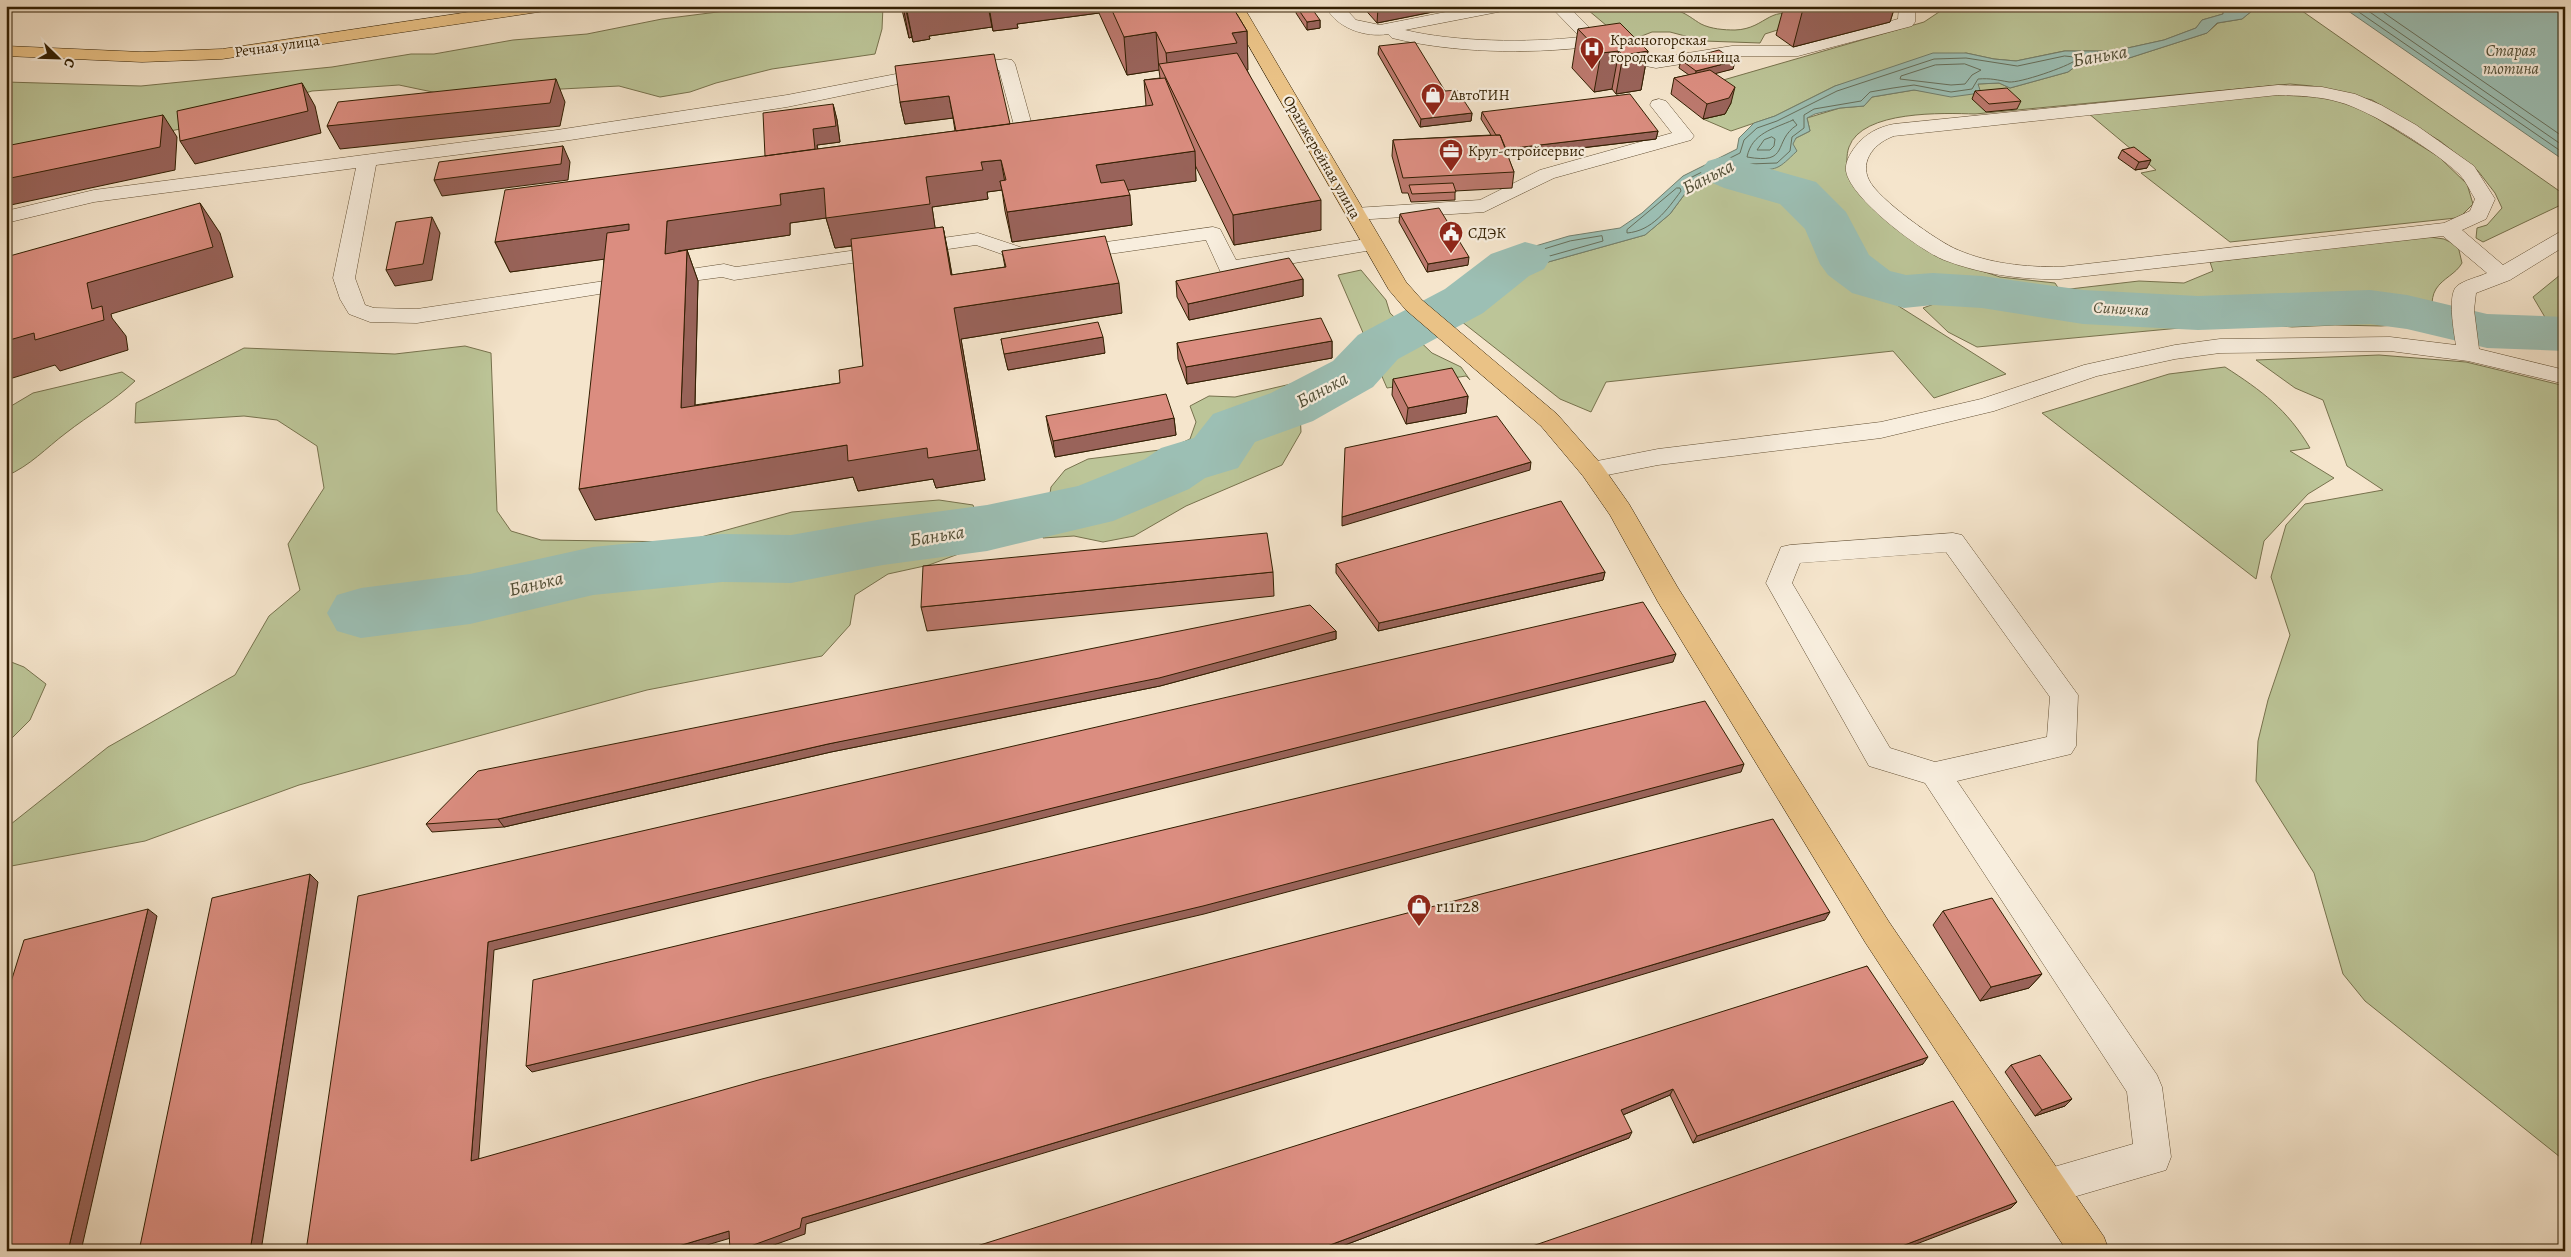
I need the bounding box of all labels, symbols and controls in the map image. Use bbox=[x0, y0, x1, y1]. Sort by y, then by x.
street label: Речная улица bbox=[233, 30, 321, 62]
place label: Красногорская городская больница bbox=[1610, 30, 1740, 67]
north arrow bbox=[32, 32, 82, 82]
hospital icon: Красногорская городская больница bbox=[1579, 36, 1605, 70]
water label: Банька bbox=[2071, 38, 2130, 74]
water label: Старая плотина bbox=[2483, 40, 2539, 80]
text: С bbox=[59, 55, 80, 71]
shop icon: АвтоТИН bbox=[1420, 82, 1446, 116]
place label: АвтоТИН bbox=[1449, 85, 1510, 105]
street label: Оранжерейная улица bbox=[1278, 92, 1366, 222]
office icon: Круг-стройсервис bbox=[1438, 138, 1464, 172]
place label: Круг-стройсервис bbox=[1468, 141, 1585, 161]
water label: Банька bbox=[1678, 153, 1739, 201]
public building icon: СДЭК bbox=[1438, 220, 1464, 254]
place label: СДЭК bbox=[1468, 223, 1506, 243]
water label: Синичка bbox=[2093, 297, 2149, 321]
water label: Банька bbox=[1292, 365, 1353, 414]
water label: Банька bbox=[908, 519, 966, 553]
water label: Банька bbox=[506, 565, 566, 603]
shop icon: r11r28 bbox=[1406, 893, 1432, 927]
place label: r11r28 bbox=[1436, 894, 1479, 918]

